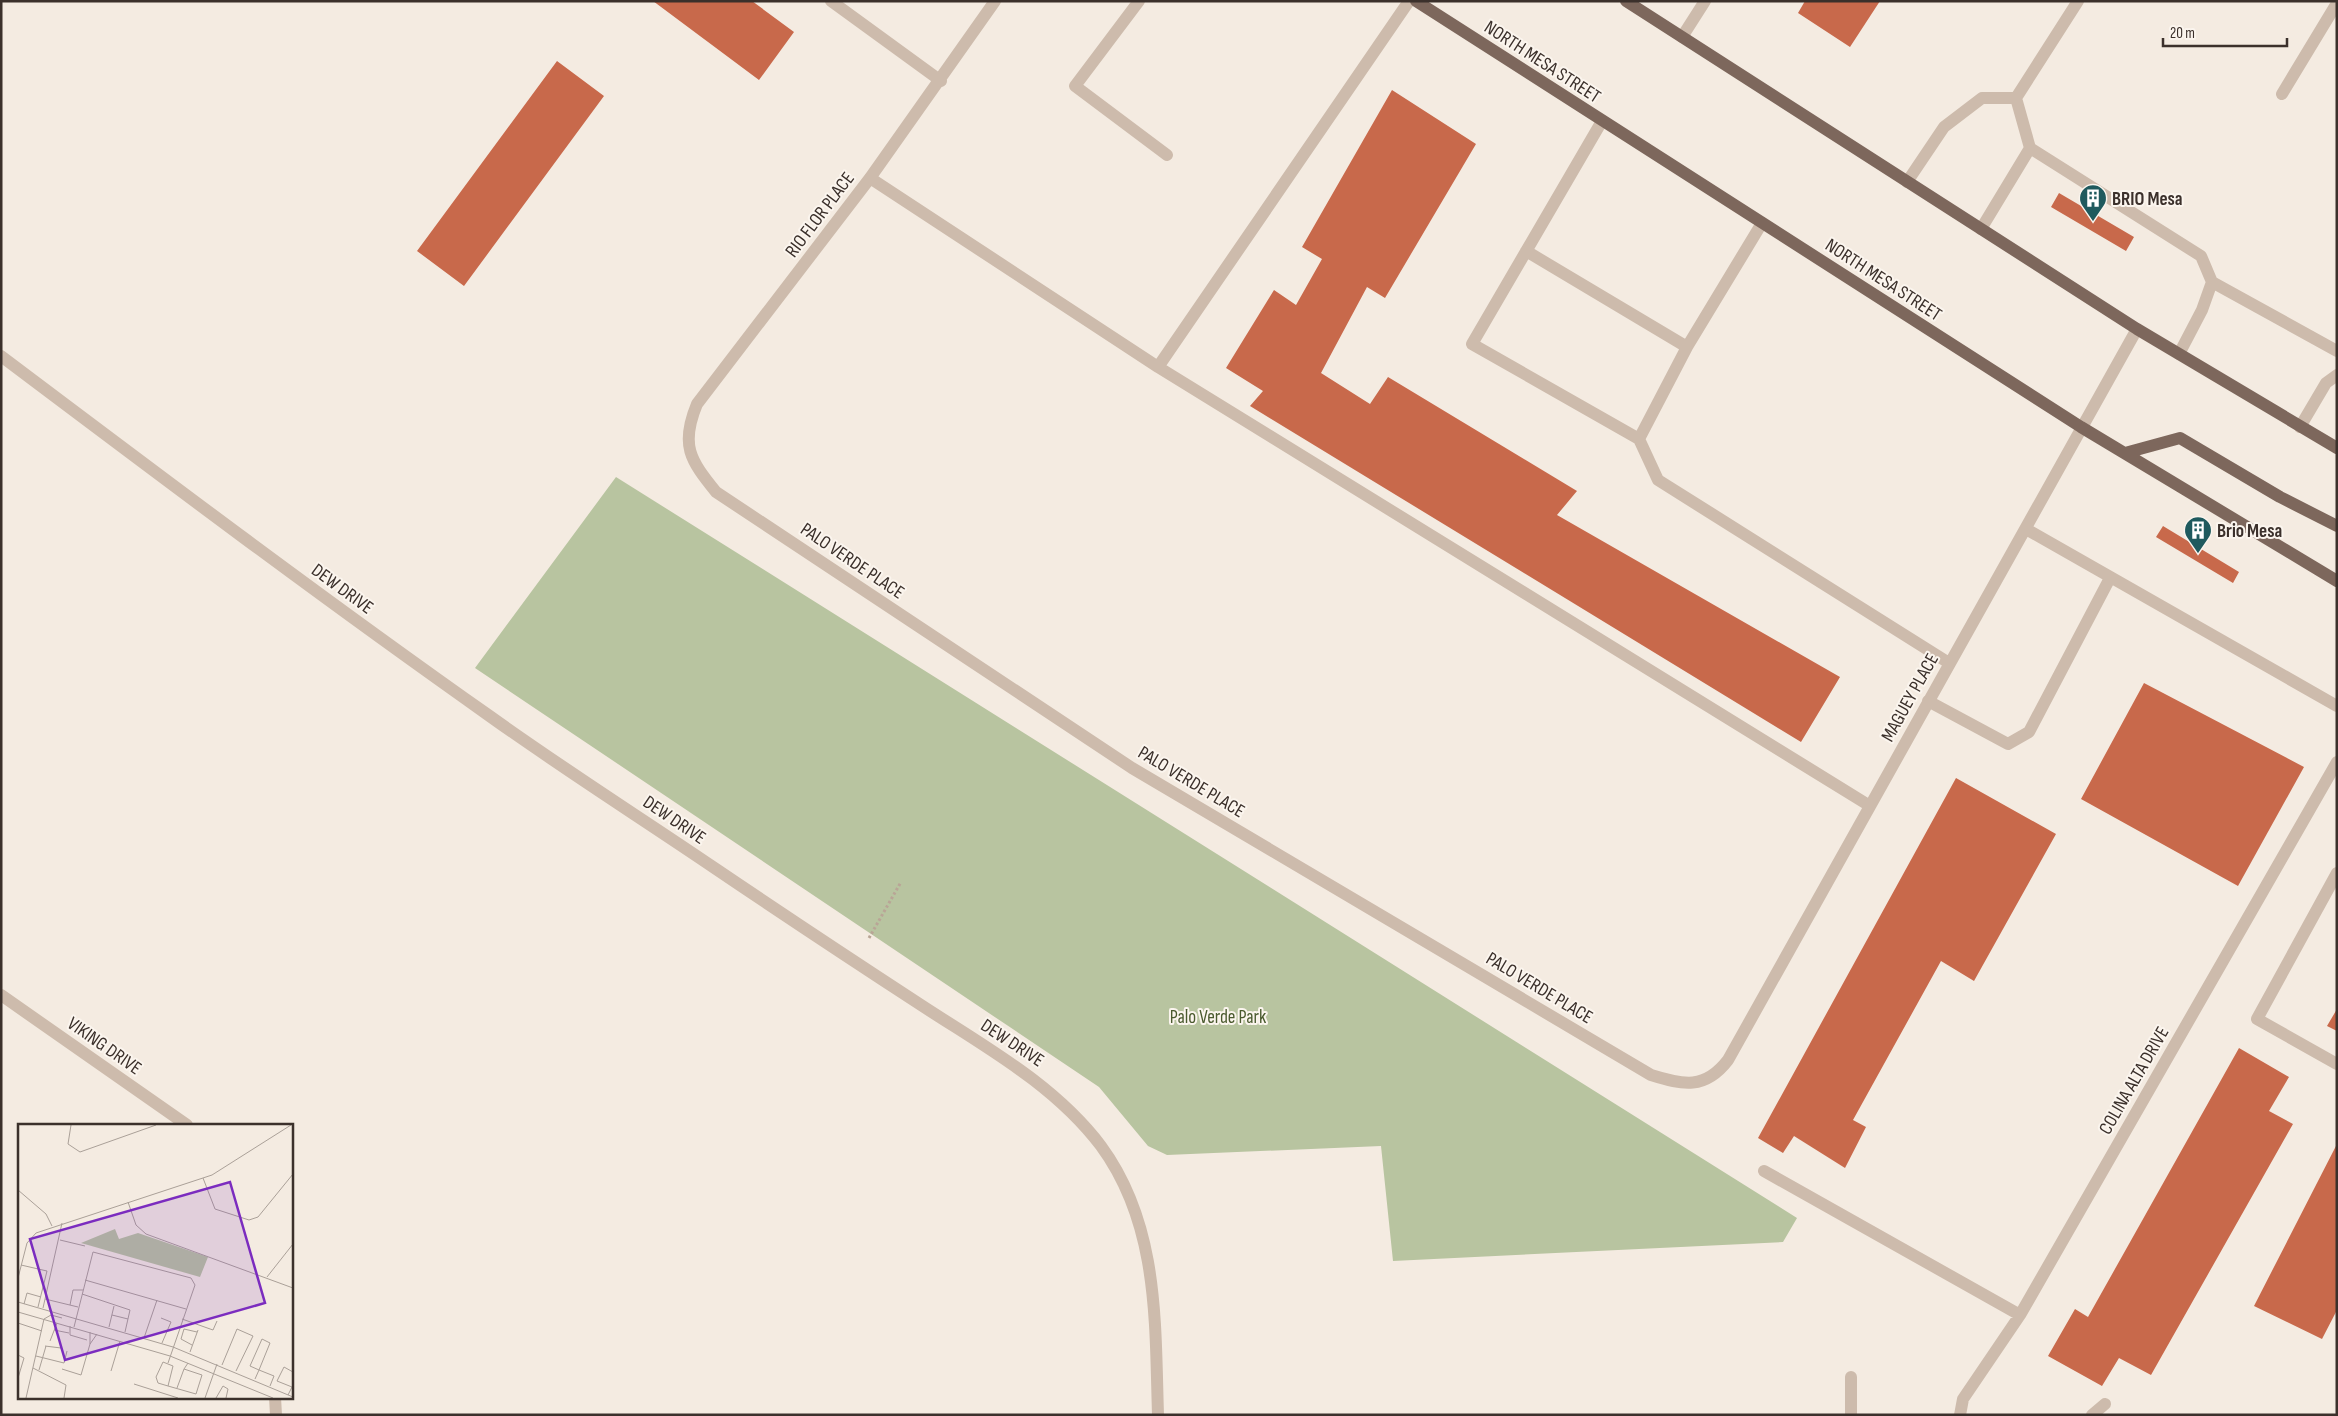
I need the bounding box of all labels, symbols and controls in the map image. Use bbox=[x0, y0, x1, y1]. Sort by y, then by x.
scale bar bbox=[2163, 15, 2287, 47]
street label: NORTH MESA STREET bbox=[1480, 16, 1605, 109]
text: 20 m bbox=[2170, 24, 2195, 43]
street label: RIO FLOR PLACE bbox=[781, 168, 860, 262]
building icon: BRIO Mesa bbox=[2078, 183, 2108, 222]
place label: BRIO Mesa bbox=[2112, 188, 2183, 211]
street label: NORTH MESA STREET bbox=[1821, 234, 1946, 327]
building icon: Brio Mesa bbox=[2183, 515, 2213, 554]
street label: PALO VERDE PLACE bbox=[796, 518, 909, 604]
place label: Brio Mesa bbox=[2217, 520, 2282, 543]
street label: DEW DRIVE bbox=[307, 559, 378, 619]
street label: MAGUEY PLACE bbox=[1877, 650, 1944, 746]
street label: PALO VERDE PLACE bbox=[1134, 741, 1249, 823]
street label: DEW DRIVE bbox=[638, 791, 710, 850]
street label: PALO VERDE PLACE bbox=[1482, 947, 1597, 1029]
park label: Palo Verde Park bbox=[1170, 1006, 1267, 1029]
street label: VIKING DRIVE bbox=[63, 1012, 146, 1080]
street label: DEW DRIVE bbox=[976, 1014, 1048, 1072]
street label: COLINA ALTA DRIVE bbox=[2094, 1023, 2174, 1139]
inset map bbox=[18, 1124, 292, 1398]

